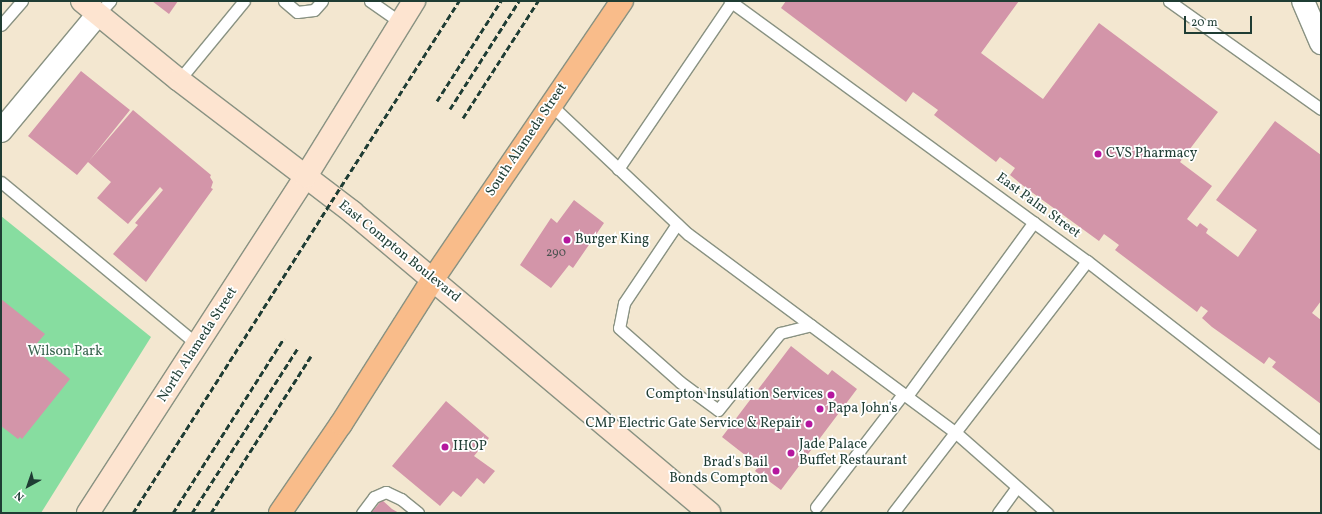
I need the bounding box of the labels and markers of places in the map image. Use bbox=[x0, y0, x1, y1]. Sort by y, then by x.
place label: CVS Pharmacy bbox=[1106, 146, 1197, 162]
marker: CVS Pharmacy bbox=[1093, 149, 1103, 159]
place label: Burger King bbox=[575, 232, 649, 248]
marker: Burger King bbox=[562, 235, 572, 245]
place label: Compton Insulation Services bbox=[646, 387, 823, 403]
marker: Compton Insulation Services bbox=[826, 390, 836, 400]
place label: Papa John's bbox=[828, 401, 898, 417]
marker: Papa John's bbox=[815, 404, 825, 414]
place label: CMP Electric Gate Service & Repair bbox=[585, 416, 801, 432]
marker: CMP Electric Gate Service & Repair bbox=[804, 419, 814, 429]
place label: Jade Palace Buffet Restaurant bbox=[799, 437, 907, 470]
place label: IHOP bbox=[453, 439, 487, 455]
marker: IHOP bbox=[440, 442, 450, 452]
marker: Jade Palace Buffet Restaurant bbox=[786, 448, 796, 458]
place label: Brad's Bail Bonds Compton bbox=[669, 455, 768, 488]
marker: Brad's Bail Bonds Compton bbox=[771, 466, 781, 476]

